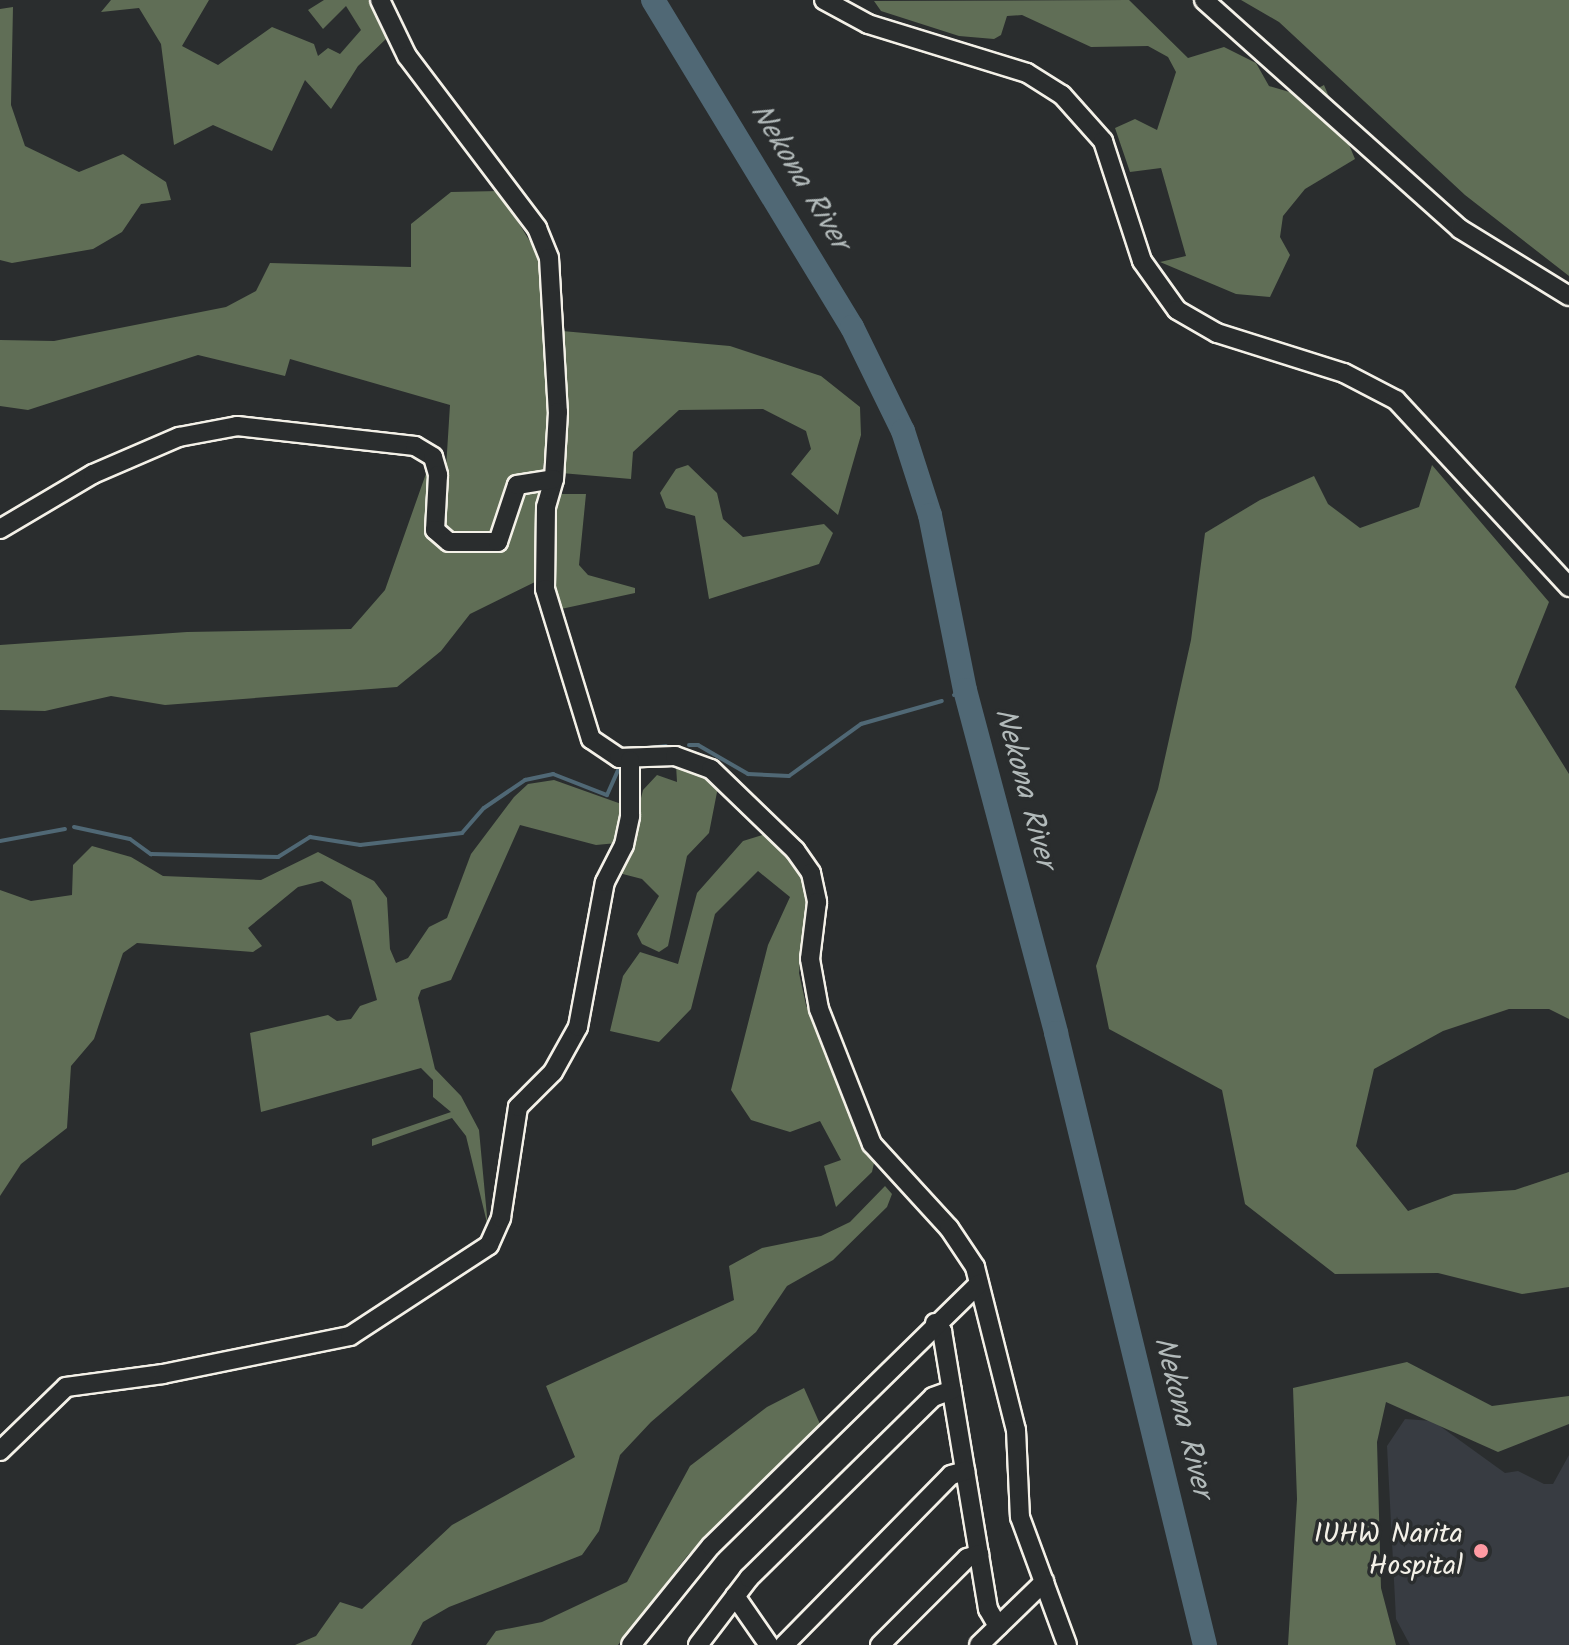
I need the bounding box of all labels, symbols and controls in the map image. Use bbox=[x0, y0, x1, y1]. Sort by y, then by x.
water label: Nekona River bbox=[741, 97, 857, 257]
water label: Nekona River bbox=[985, 704, 1063, 872]
water label: Nekona River bbox=[1145, 1333, 1219, 1501]
place label: IUHW Narita Hospital bbox=[1314, 1518, 1463, 1584]
marker: IUHW Narita Hospital bbox=[1470, 1540, 1492, 1562]

